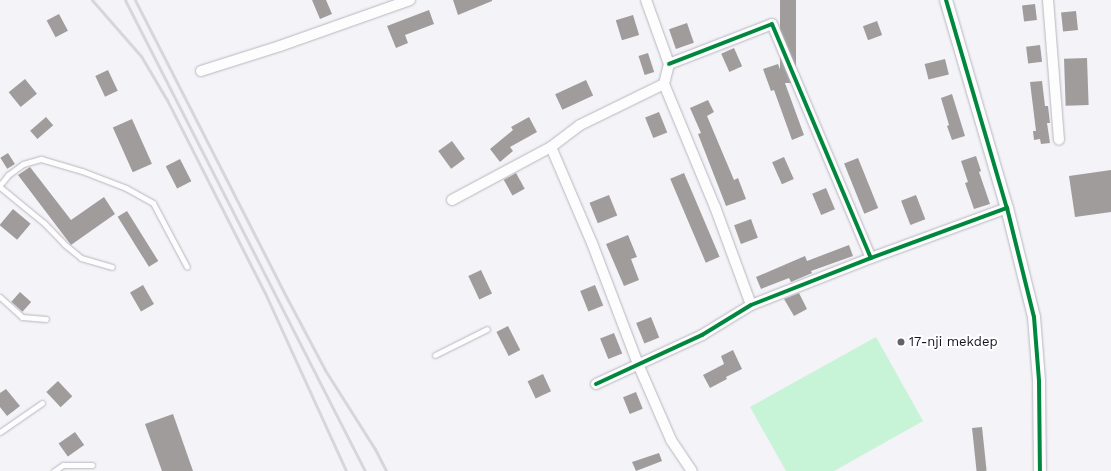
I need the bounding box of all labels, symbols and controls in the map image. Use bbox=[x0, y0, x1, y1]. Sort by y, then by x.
place label: 17-nji mekdep bbox=[909, 334, 998, 350]
marker: 17-nji mekdep bbox=[896, 337, 906, 347]

